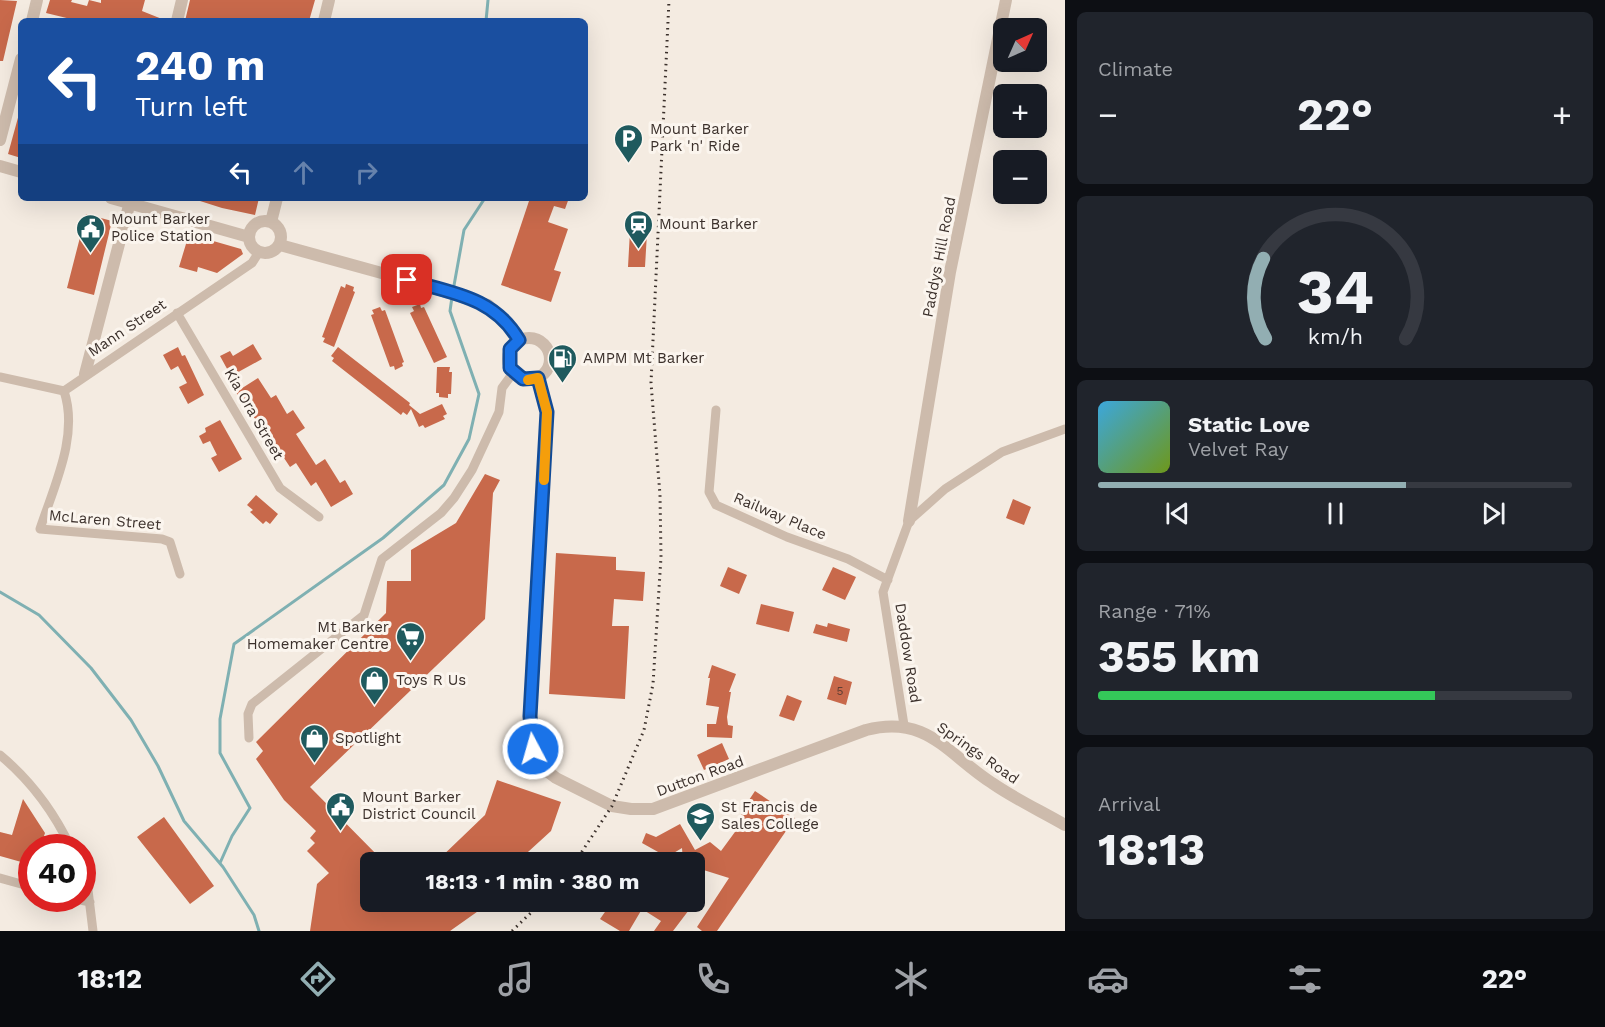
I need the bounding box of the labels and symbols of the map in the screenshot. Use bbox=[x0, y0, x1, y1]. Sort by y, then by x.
north arrow bbox=[993, 18, 1047, 72]
place label: Mount Barker Park 'n' Ride bbox=[650, 120, 749, 155]
parking icon: Mount Barker Park 'n' Ride bbox=[613, 122, 645, 164]
street label: Paddys Hill Road bbox=[918, 195, 960, 319]
station icon: Mount Barker bbox=[622, 208, 654, 250]
place label: Mount Barker Police Station bbox=[111, 210, 212, 245]
public building icon: Mount Barker Police Station bbox=[74, 212, 106, 254]
place label: Mount Barker bbox=[659, 215, 758, 233]
pin bbox=[381, 254, 432, 305]
street label: Mann Street bbox=[85, 295, 170, 361]
fuel station icon: AMPM Mt Barker bbox=[546, 342, 578, 384]
place label: AMPM Mt Barker bbox=[583, 349, 704, 367]
street label: Kia Ora Street bbox=[221, 365, 288, 464]
street label: Railway Place bbox=[731, 488, 829, 544]
street label: McLaren Street bbox=[48, 506, 163, 534]
street label: Daddow Road bbox=[891, 602, 925, 704]
place label: Mt Barker Homemaker Centre bbox=[247, 618, 389, 653]
supermarket icon: Mt Barker Homemaker Centre bbox=[394, 620, 426, 662]
shop icon: Toys R Us bbox=[359, 664, 391, 706]
place label: Toys R Us bbox=[396, 671, 466, 689]
house number: 5 bbox=[837, 684, 844, 698]
position arrow bbox=[501, 717, 565, 781]
street label: Springs Road bbox=[934, 718, 1022, 788]
shop icon: Spotlight bbox=[298, 722, 330, 764]
place label: Spotlight bbox=[335, 729, 402, 747]
street label: Dutton Road bbox=[654, 752, 746, 800]
place label: Mount Barker District Council bbox=[362, 788, 476, 823]
public building icon: Mount Barker District Council bbox=[325, 790, 357, 832]
place label: St Francis de Sales College bbox=[721, 798, 819, 833]
school or university icon: St Francis de Sales College bbox=[684, 800, 716, 842]
speed limit sign: 40 bbox=[18, 834, 96, 912]

